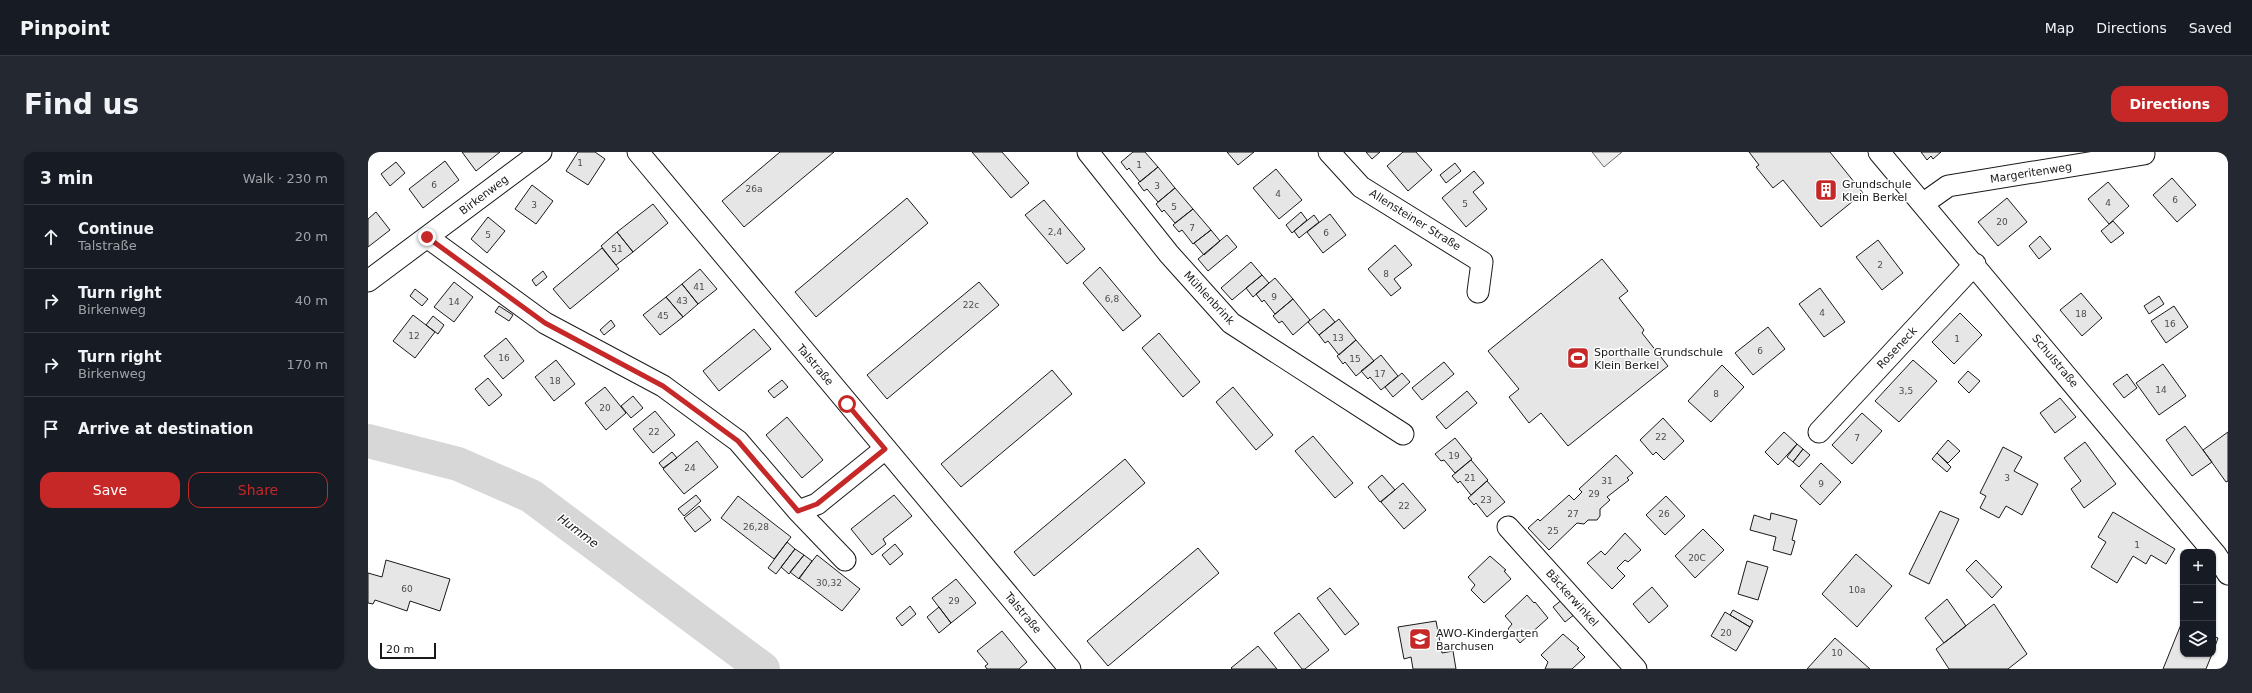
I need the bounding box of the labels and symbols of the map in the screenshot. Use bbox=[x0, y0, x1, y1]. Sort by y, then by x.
house number: 1 bbox=[577, 158, 583, 168]
house number: 1 bbox=[1136, 160, 1142, 170]
street label: Margeritenweg bbox=[1989, 160, 2073, 186]
street label: Birkenweg bbox=[457, 172, 511, 218]
building icon: Grundschule Klein Berkel bbox=[1813, 177, 1839, 203]
place label: Grundschule Klein Berkel bbox=[1842, 178, 1912, 204]
house number: 6 bbox=[431, 180, 437, 190]
house number: 3 bbox=[1154, 181, 1160, 191]
house number: 26a bbox=[746, 184, 762, 194]
street label: Allensteiner Straße bbox=[1367, 187, 1463, 254]
house number: 4 bbox=[1275, 189, 1281, 199]
house number: 6 bbox=[2172, 195, 2178, 205]
house number: 4 bbox=[2105, 198, 2111, 208]
house number: 5 bbox=[1462, 199, 1468, 209]
house number: 3 bbox=[531, 200, 537, 210]
house number: 5 bbox=[1171, 202, 1177, 212]
house number: 20 bbox=[1996, 217, 2008, 227]
house number: 7 bbox=[1189, 223, 1195, 233]
house number: 2,4 bbox=[1048, 227, 1062, 237]
route end bbox=[418, 228, 436, 246]
house number: 6 bbox=[1323, 228, 1329, 238]
house number: 5 bbox=[485, 230, 491, 240]
house number: 51 bbox=[611, 244, 623, 254]
house number: 2 bbox=[1877, 260, 1883, 270]
street label: Mühlenbrink bbox=[1181, 269, 1237, 328]
house number: 8 bbox=[1383, 269, 1389, 279]
house number: 41 bbox=[693, 282, 705, 292]
house number: 9 bbox=[1271, 292, 1277, 302]
house number: 6,8 bbox=[1105, 294, 1119, 304]
house number: 43 bbox=[676, 296, 688, 306]
house number: 14 bbox=[448, 297, 460, 307]
house number: 22c bbox=[963, 300, 979, 310]
house number: 4 bbox=[1819, 308, 1825, 318]
house number: 18 bbox=[2075, 309, 2087, 319]
house number: 45 bbox=[657, 311, 669, 321]
house number: 16 bbox=[2164, 319, 2176, 329]
street label: Roseneck bbox=[1874, 324, 1920, 372]
house number: 12 bbox=[408, 331, 420, 341]
street label: Schulstraße bbox=[2029, 332, 2081, 390]
house number: 13 bbox=[1332, 333, 1344, 343]
house number: 1 bbox=[1954, 334, 1960, 344]
street label: Talstraße bbox=[793, 341, 836, 388]
sports icon: Sporthalle Grundschule Klein Berkel bbox=[1565, 345, 1591, 371]
place label: Sporthalle Grundschule Klein Berkel bbox=[1594, 346, 1723, 372]
house number: 6 bbox=[1757, 346, 1763, 356]
house number: 16 bbox=[498, 353, 510, 363]
house number: 15 bbox=[1349, 354, 1361, 364]
house number: 17 bbox=[1374, 369, 1386, 379]
house number: 18 bbox=[549, 376, 561, 386]
house number: 14 bbox=[2155, 385, 2167, 395]
house number: 3,5 bbox=[1899, 386, 1913, 396]
house number: 8 bbox=[1713, 389, 1719, 399]
route start bbox=[838, 395, 856, 413]
house number: 20 bbox=[599, 403, 611, 413]
house number: 22 bbox=[648, 427, 660, 437]
house number: 22 bbox=[1655, 432, 1667, 442]
house number: 7 bbox=[1854, 433, 1860, 443]
house number: 19 bbox=[1448, 451, 1460, 461]
house number: 24 bbox=[684, 463, 696, 473]
house number: 21 bbox=[1464, 473, 1476, 483]
house number: 3 bbox=[2004, 473, 2010, 483]
house number: 31 bbox=[1601, 476, 1613, 486]
house number: 9 bbox=[1818, 479, 1824, 489]
house number: 29 bbox=[1588, 489, 1600, 499]
house number: 23 bbox=[1480, 495, 1492, 505]
house number: 22 bbox=[1398, 501, 1410, 511]
house number: 27 bbox=[1567, 509, 1579, 519]
house number: 26 bbox=[1658, 509, 1670, 519]
water label: Humme bbox=[555, 511, 601, 551]
house number: 26,28 bbox=[743, 522, 769, 532]
house number: 25 bbox=[1547, 526, 1559, 536]
house number: 1 bbox=[2134, 540, 2140, 550]
house number: 20C bbox=[1688, 553, 1706, 563]
street label: Bäckerwinkel bbox=[1543, 567, 1601, 629]
house number: 30,32 bbox=[816, 578, 842, 588]
house number: 60 bbox=[401, 584, 413, 594]
house number: 10a bbox=[1849, 585, 1865, 595]
street label: Talstraße bbox=[1001, 589, 1044, 636]
house number: 29 bbox=[948, 596, 960, 606]
school or university icon: AWO-Kindergarten Barchusen bbox=[1407, 626, 1433, 652]
place label: AWO-Kindergarten Barchusen bbox=[1436, 627, 1538, 653]
house number: 20 bbox=[1720, 628, 1732, 638]
scale bar bbox=[380, 641, 436, 660]
house number: 10 bbox=[1831, 648, 1843, 658]

